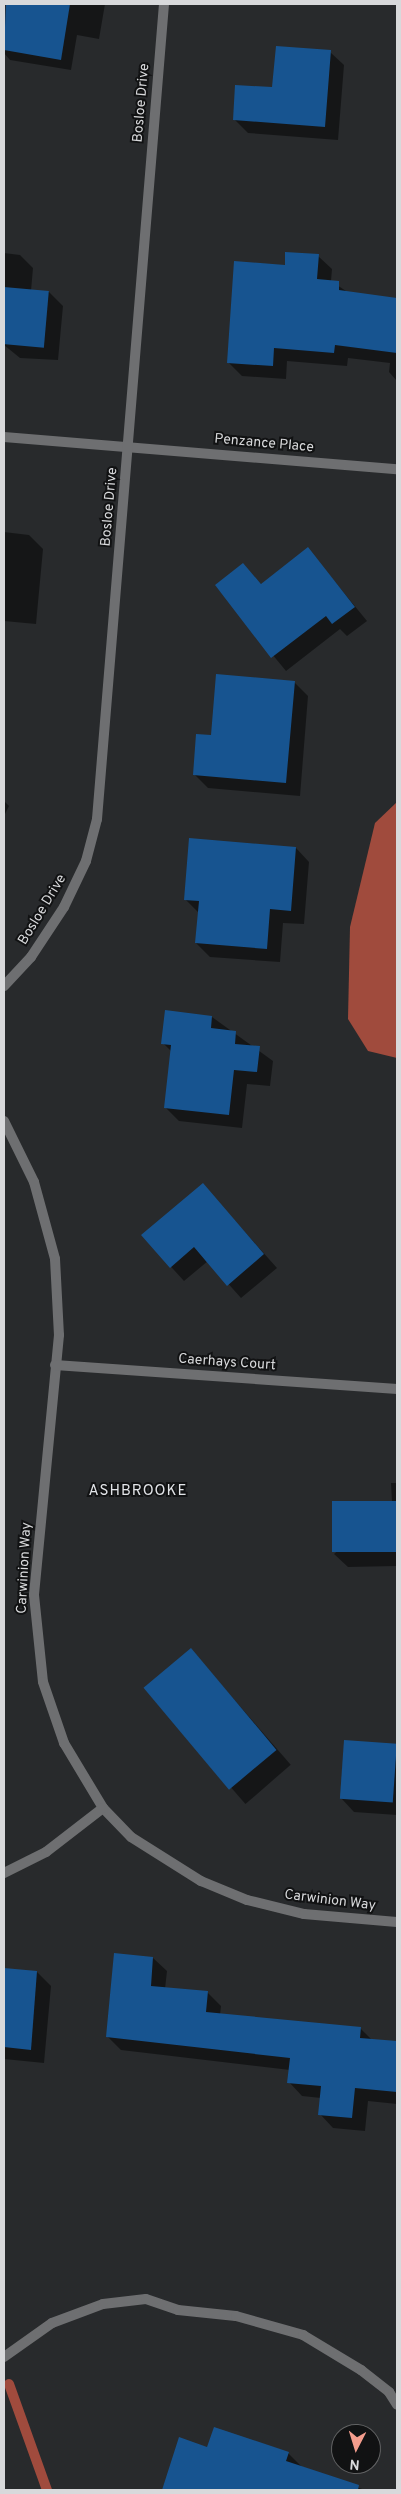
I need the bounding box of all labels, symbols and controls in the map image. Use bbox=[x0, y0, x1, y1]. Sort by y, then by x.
street label: Bosloe Drive bbox=[130, 63, 154, 143]
street label: Penzance Place bbox=[214, 431, 314, 457]
street label: Bosloe Drive bbox=[98, 467, 122, 547]
street label: Bosloe Drive bbox=[15, 872, 71, 948]
street label: Caerhays Court bbox=[178, 1351, 276, 1375]
district label: ASHBROOKE bbox=[87, 1483, 189, 1501]
street label: Carwinion Way bbox=[14, 1522, 36, 1614]
street label: Carwinion Way bbox=[283, 1887, 377, 1915]
north arrow bbox=[331, 2424, 381, 2474]
text: N bbox=[349, 2455, 360, 2472]

